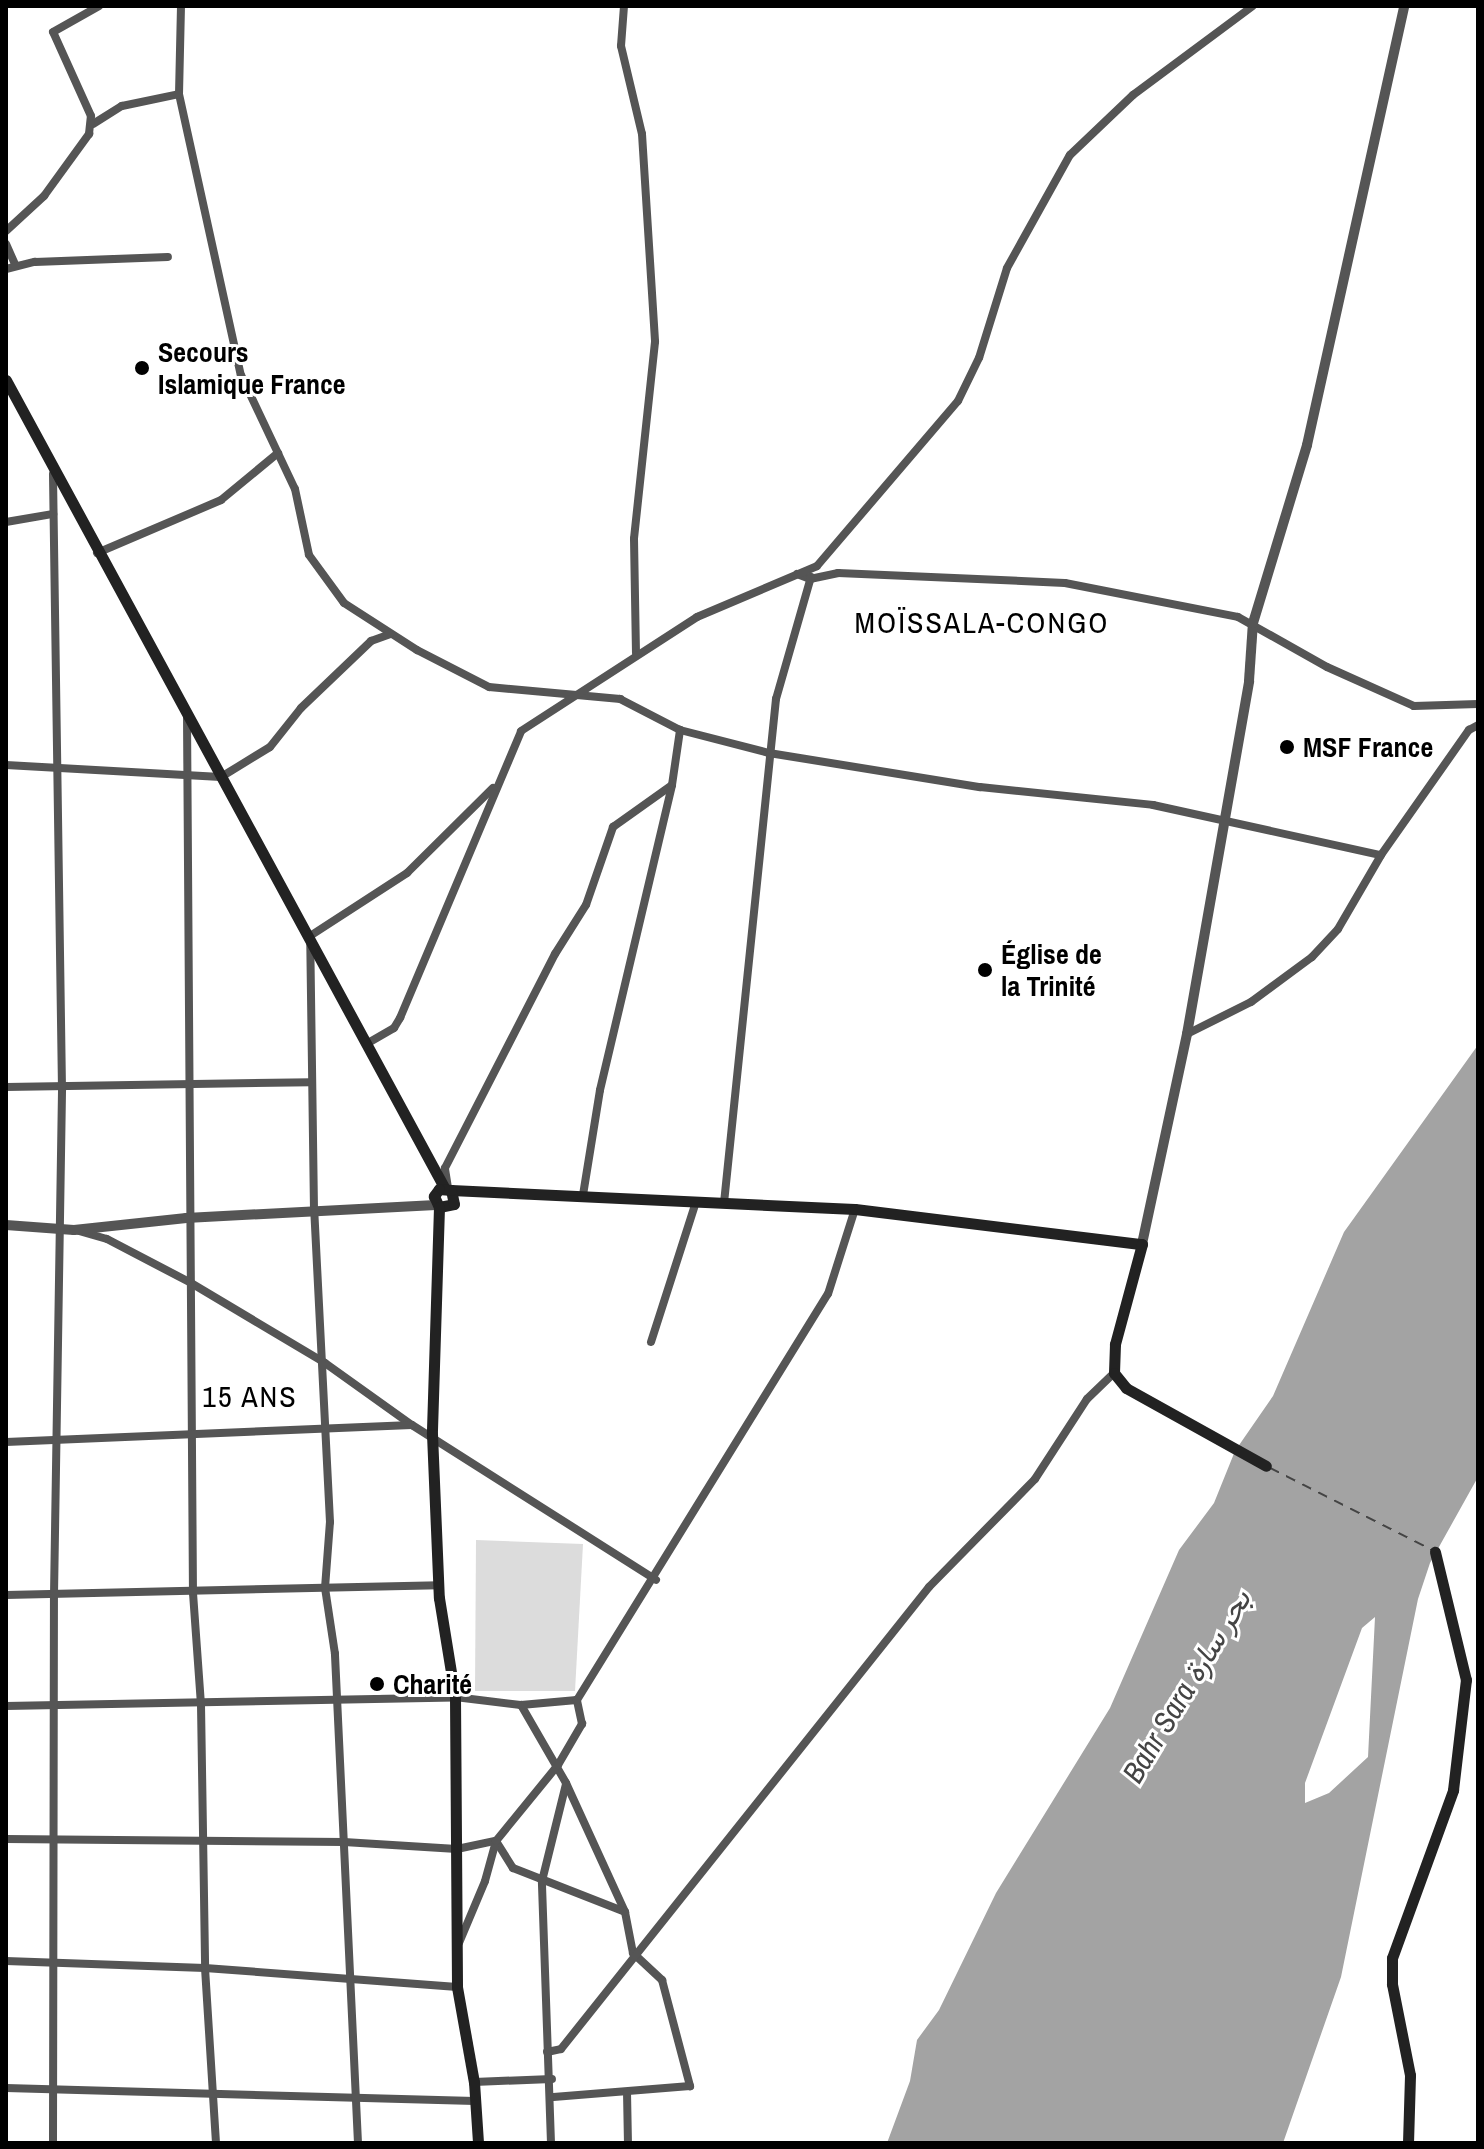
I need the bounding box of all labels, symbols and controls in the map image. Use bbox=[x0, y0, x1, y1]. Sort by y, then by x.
place label: Secours Islamique France bbox=[158, 335, 346, 401]
marker: Secours Islamique France bbox=[133, 359, 151, 377]
district label: MOÏSSALA-CONGO bbox=[855, 604, 1109, 640]
place label: MSF France bbox=[1303, 730, 1433, 764]
marker: MSF France bbox=[1278, 738, 1296, 756]
place label: Église de la Trinité bbox=[1001, 937, 1102, 1003]
marker: Église de la Trinité bbox=[976, 961, 994, 979]
district label: 15 ANS bbox=[202, 1378, 298, 1414]
water label: Bahr Sara بحر سارة bbox=[1114, 1583, 1258, 1789]
place label: Charité bbox=[393, 1667, 472, 1701]
marker: Charité bbox=[368, 1675, 386, 1693]

